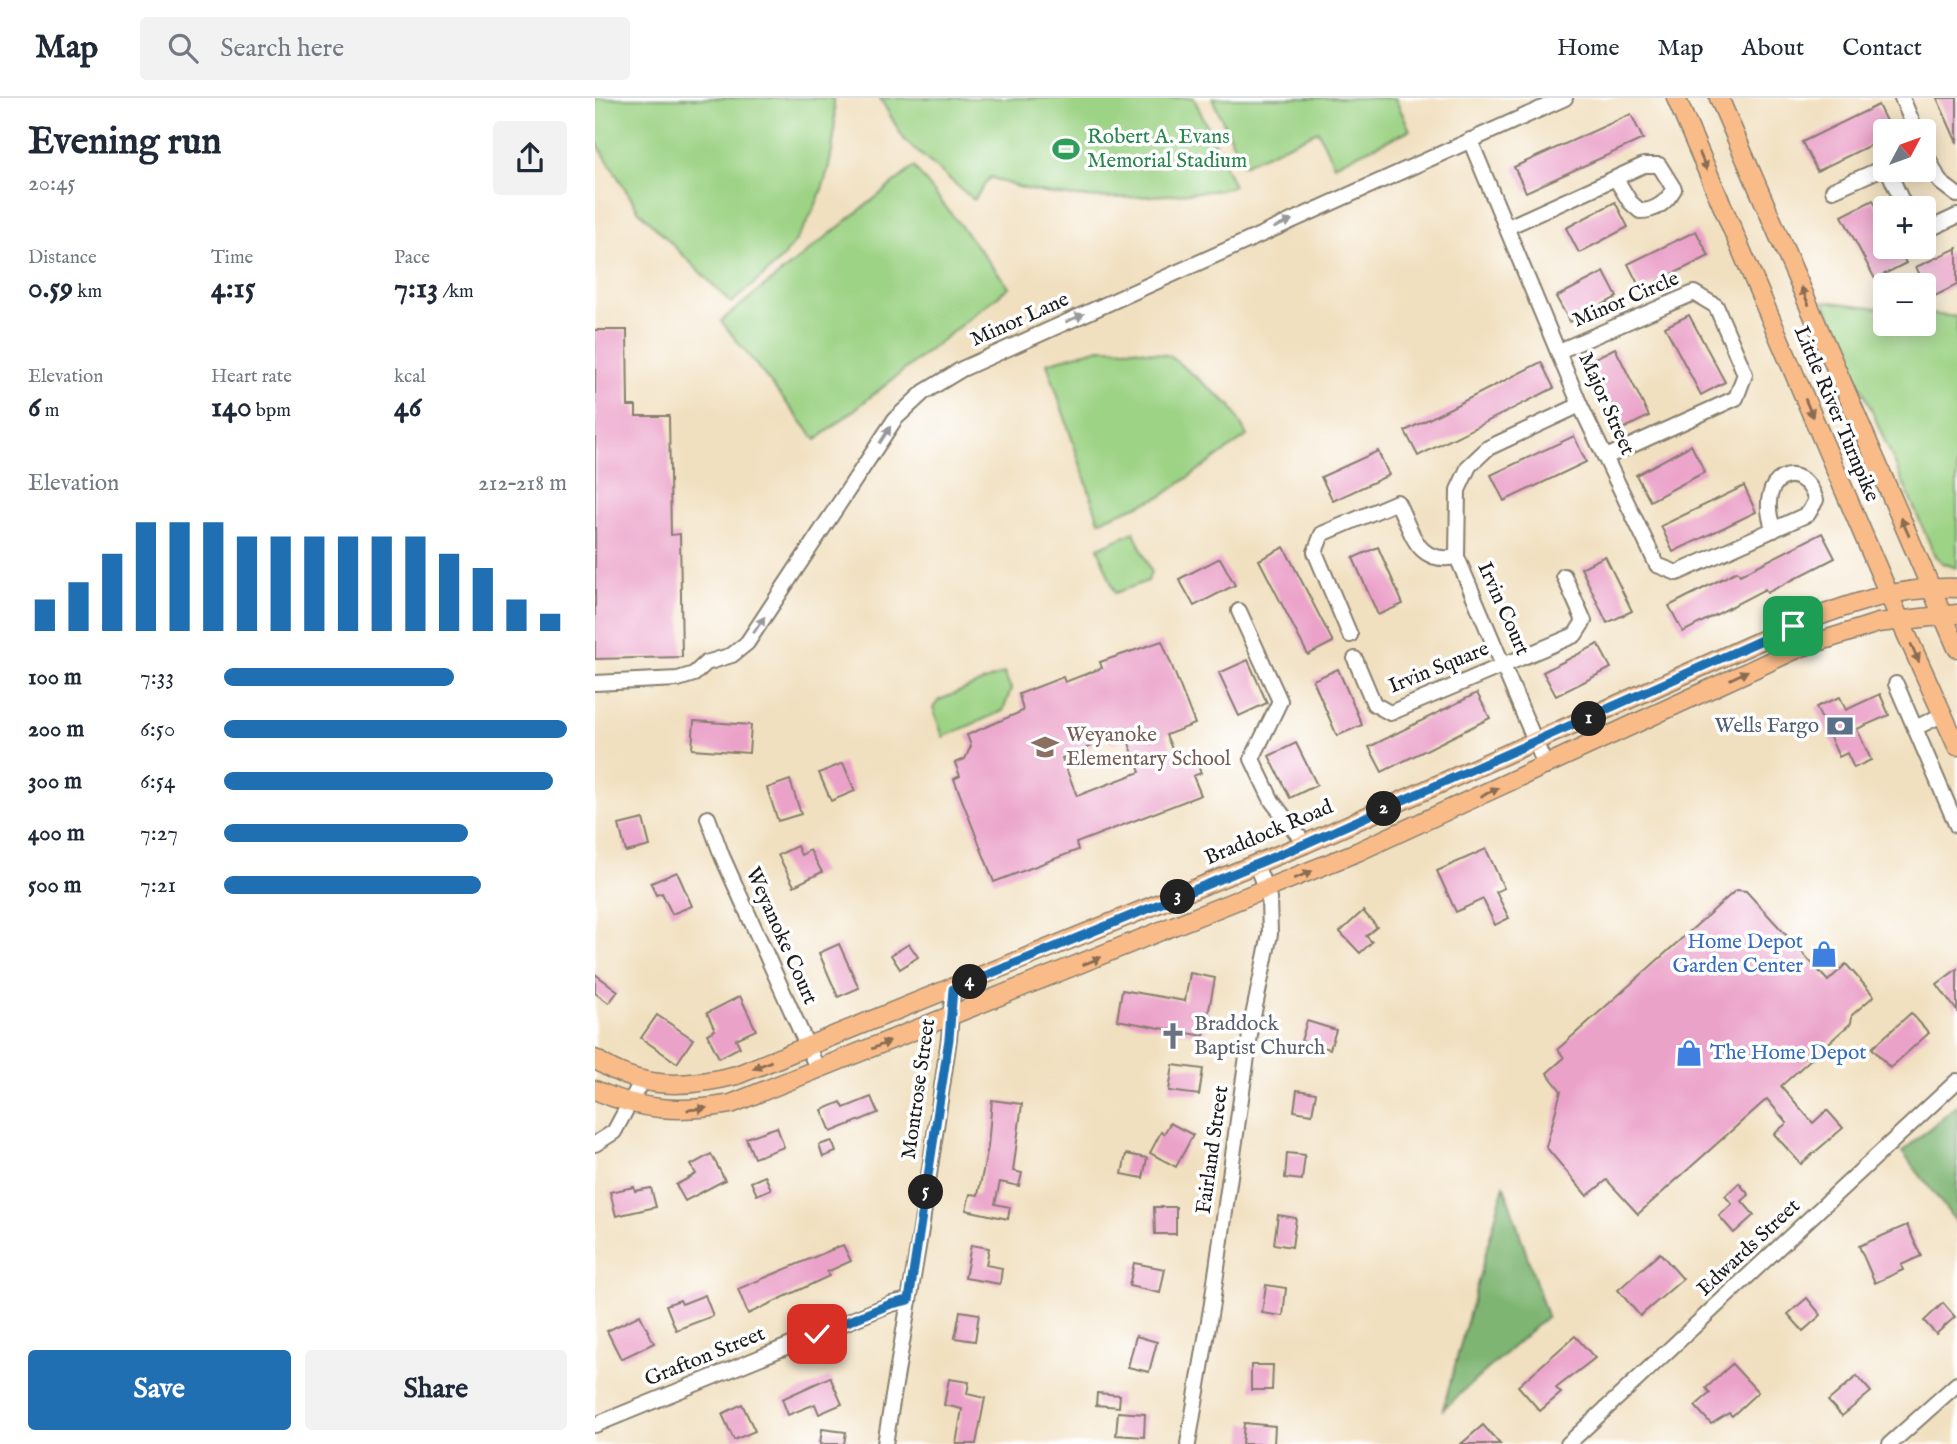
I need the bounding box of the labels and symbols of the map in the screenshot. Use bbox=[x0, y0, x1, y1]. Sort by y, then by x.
north arrow bbox=[1873, 119, 1935, 182]
place label: Robert A. Evans Memorial Stadium bbox=[1087, 124, 1247, 175]
sports icon: Robert A. Evans Memorial Stadium bbox=[1051, 134, 1081, 164]
one-way arrow bbox=[1698, 150, 1709, 171]
one-way arrow bbox=[1272, 218, 1293, 229]
street label: Minor Circle bbox=[1569, 265, 1683, 334]
street label: Minor Lane bbox=[967, 286, 1074, 354]
one-way arrow bbox=[1799, 286, 1811, 306]
one-way arrow bbox=[1065, 312, 1085, 324]
street label: Little River Turnpike bbox=[1787, 322, 1885, 506]
street label: Major Street bbox=[1571, 348, 1641, 460]
one-way arrow bbox=[1803, 398, 1815, 418]
one-way arrow bbox=[878, 426, 891, 445]
one-way arrow bbox=[1899, 517, 1911, 537]
street label: Irvin Court bbox=[1470, 558, 1536, 660]
pin bbox=[1763, 596, 1823, 656]
one-way arrow bbox=[752, 616, 766, 634]
street label: Irvin Square bbox=[1385, 636, 1493, 700]
one-way arrow bbox=[1909, 643, 1920, 663]
one-way arrow bbox=[1729, 669, 1749, 681]
pin: 1 bbox=[1571, 702, 1607, 736]
bank icon: Wells Fargo bbox=[1825, 711, 1855, 741]
place label: Wells Fargo bbox=[1714, 713, 1819, 740]
place label: Weyanoke Elementary School bbox=[1066, 722, 1231, 773]
school or university icon: Weyanoke Elementary School bbox=[1030, 732, 1060, 762]
one-way arrow bbox=[1480, 786, 1500, 798]
pin: 2 bbox=[1367, 792, 1401, 826]
street label: Braddock Road bbox=[1201, 794, 1338, 872]
street label: Weyanoke Court bbox=[739, 863, 823, 1009]
one-way arrow bbox=[1293, 869, 1313, 881]
pin: 3 bbox=[1161, 880, 1195, 914]
place label: Home Depot Garden Center bbox=[1673, 929, 1803, 980]
shop icon: Home Depot Garden Center bbox=[1809, 939, 1839, 969]
one-way arrow bbox=[1082, 955, 1103, 966]
pin: 4 bbox=[953, 964, 987, 1000]
place label: Braddock Baptist Church bbox=[1194, 1011, 1325, 1062]
street label: Montrose Street bbox=[896, 1017, 942, 1161]
church icon: Braddock Baptist Church bbox=[1158, 1021, 1188, 1051]
shop icon: The Home Depot bbox=[1674, 1038, 1704, 1068]
one-way arrow bbox=[871, 1040, 892, 1051]
place label: The Home Depot bbox=[1710, 1040, 1867, 1067]
one-way arrow bbox=[751, 1060, 772, 1071]
street label: Fairland Street bbox=[1191, 1084, 1235, 1216]
one-way arrow bbox=[686, 1104, 708, 1115]
pin: 5 bbox=[909, 1174, 943, 1210]
street label: Edwards Street bbox=[1692, 1193, 1806, 1303]
pin bbox=[787, 1304, 847, 1364]
street label: Grafton Street bbox=[641, 1321, 769, 1393]

